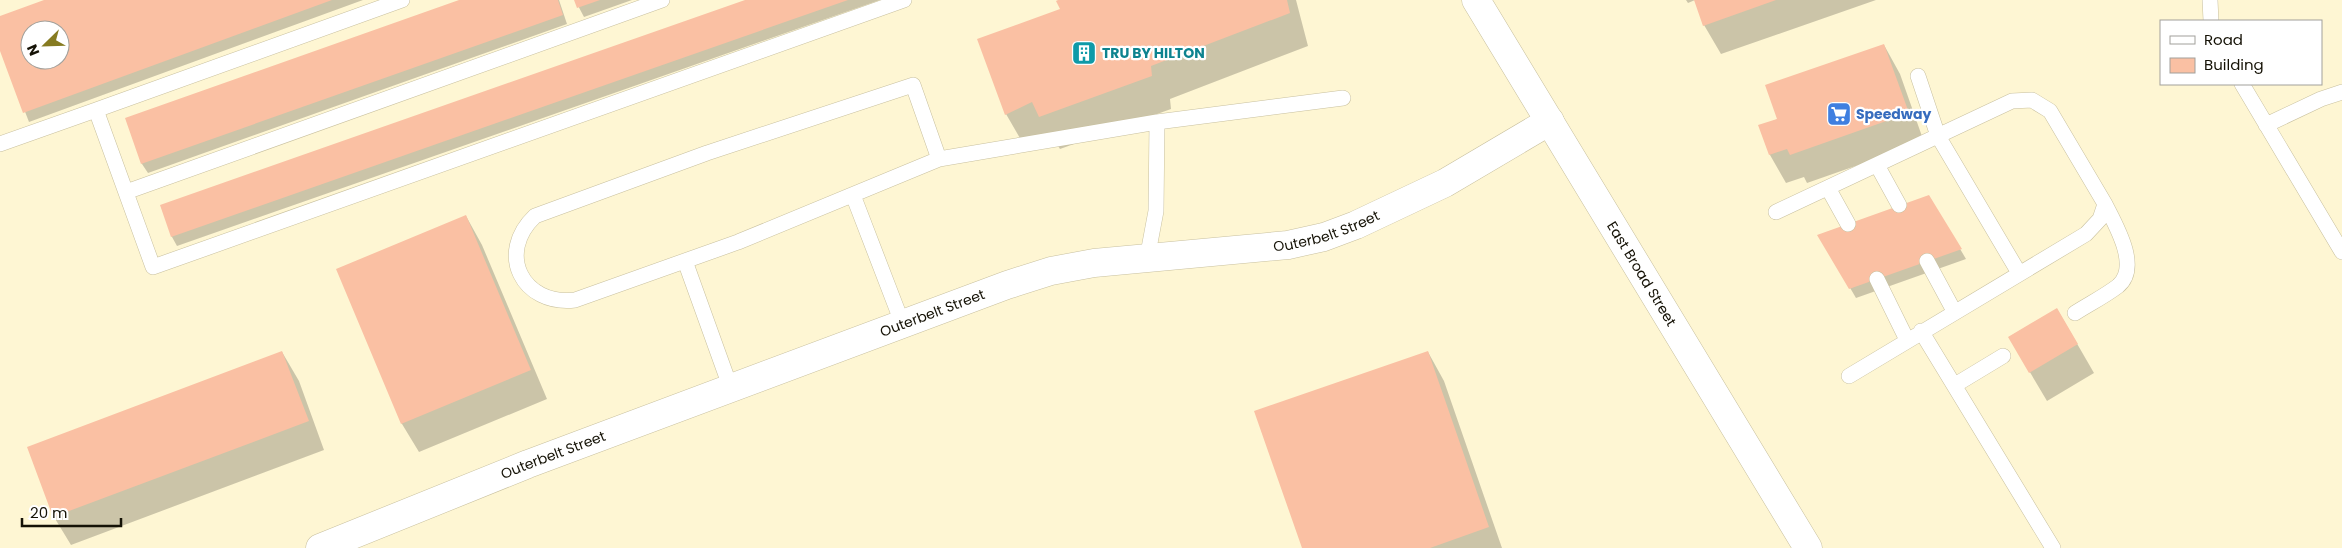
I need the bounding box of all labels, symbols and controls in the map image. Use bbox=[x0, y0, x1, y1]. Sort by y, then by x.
north arrow bbox=[20, 20, 70, 70]
legend bbox=[2160, 20, 2322, 85]
text: Road bbox=[2204, 29, 2243, 50]
building icon: TRU BY HILTON bbox=[1071, 40, 1097, 66]
text: N bbox=[22, 41, 44, 59]
place label: TRU BY HILTON bbox=[1102, 43, 1205, 63]
text: Building bbox=[2204, 54, 2264, 75]
supermarket icon: Speedway bbox=[1826, 101, 1852, 127]
place label: Speedway bbox=[1856, 104, 1931, 124]
street label: Outerbelt Street bbox=[1272, 205, 1383, 256]
street label: East Broad Street bbox=[1602, 217, 1681, 330]
street label: Outerbelt Street bbox=[877, 284, 988, 342]
street label: Outerbelt Street bbox=[498, 426, 608, 484]
scale bar bbox=[22, 496, 121, 528]
text: 20 m bbox=[30, 502, 68, 523]

